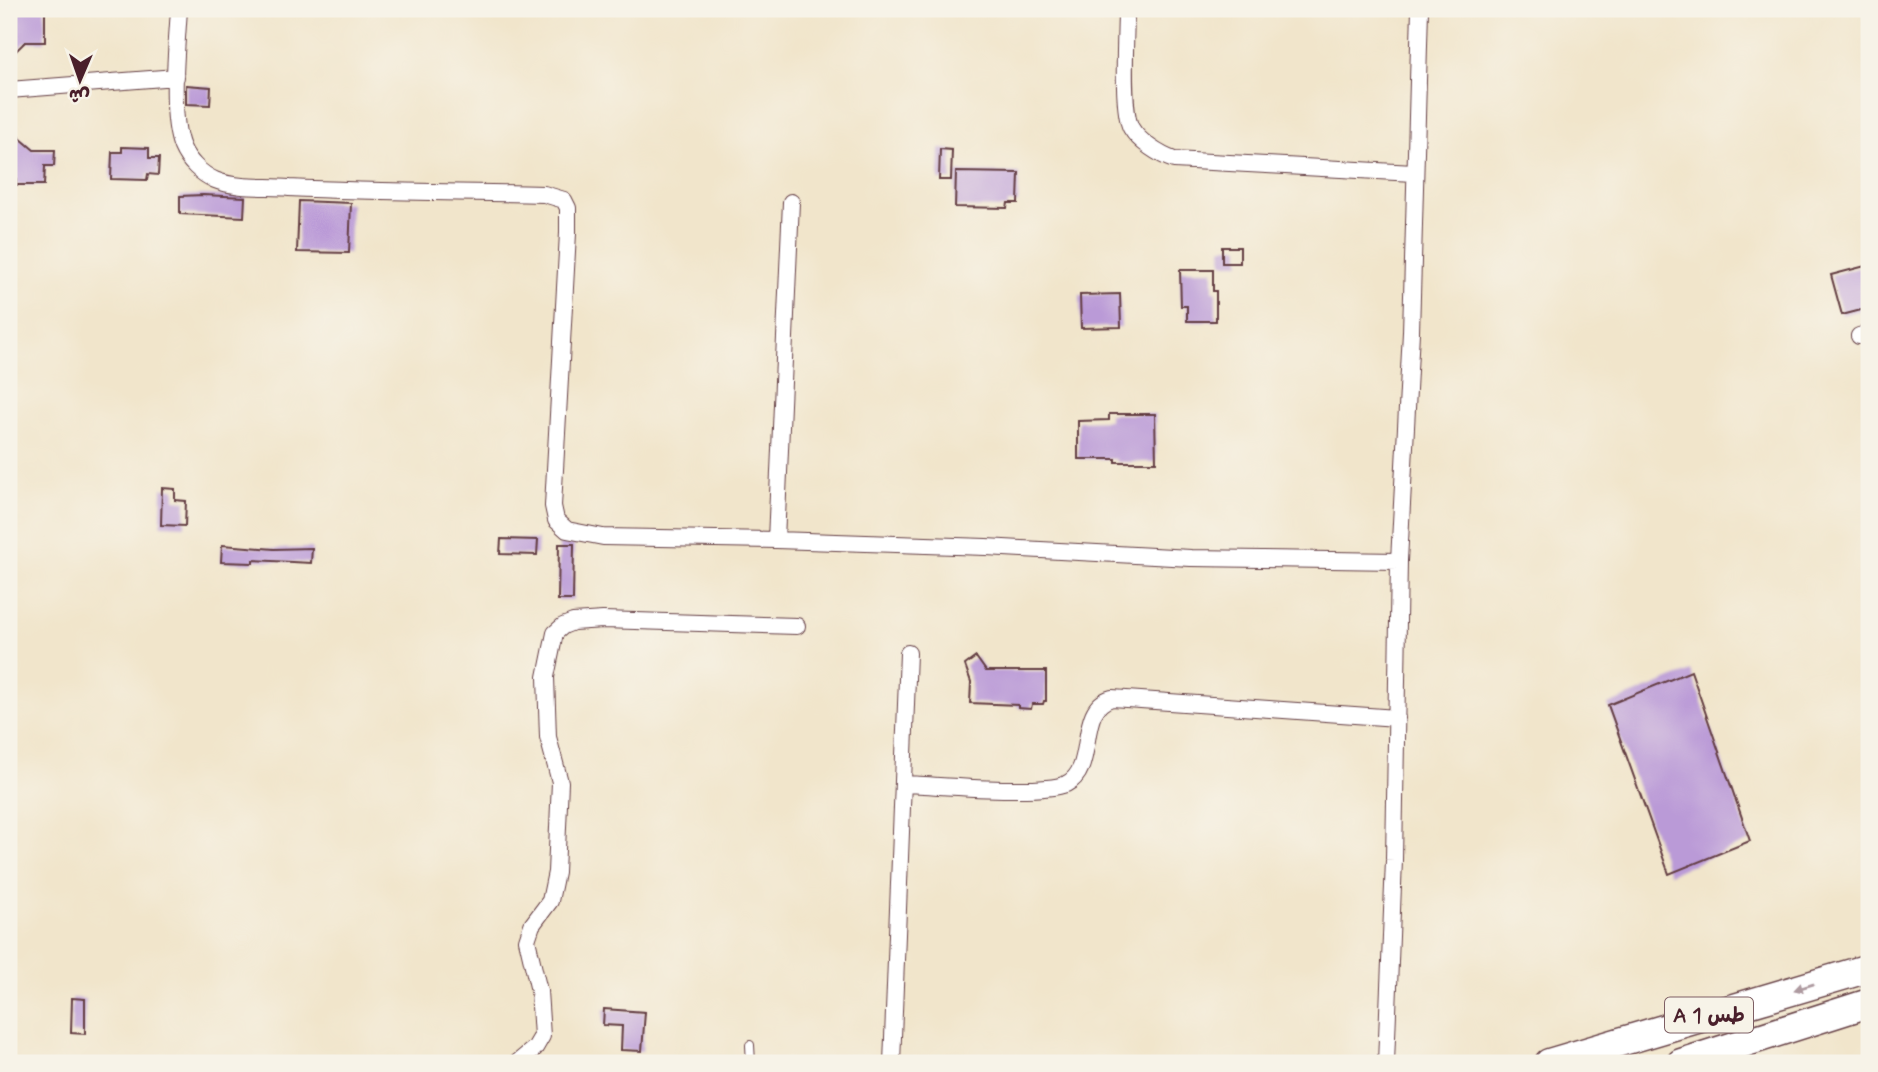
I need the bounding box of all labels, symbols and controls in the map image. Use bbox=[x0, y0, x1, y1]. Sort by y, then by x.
north arrow bbox=[46, 46, 116, 116]
text: ش bbox=[68, 83, 90, 108]
one-way arrow bbox=[1793, 983, 1814, 993]
road number: A 1 طس bbox=[1665, 998, 1753, 1032]

